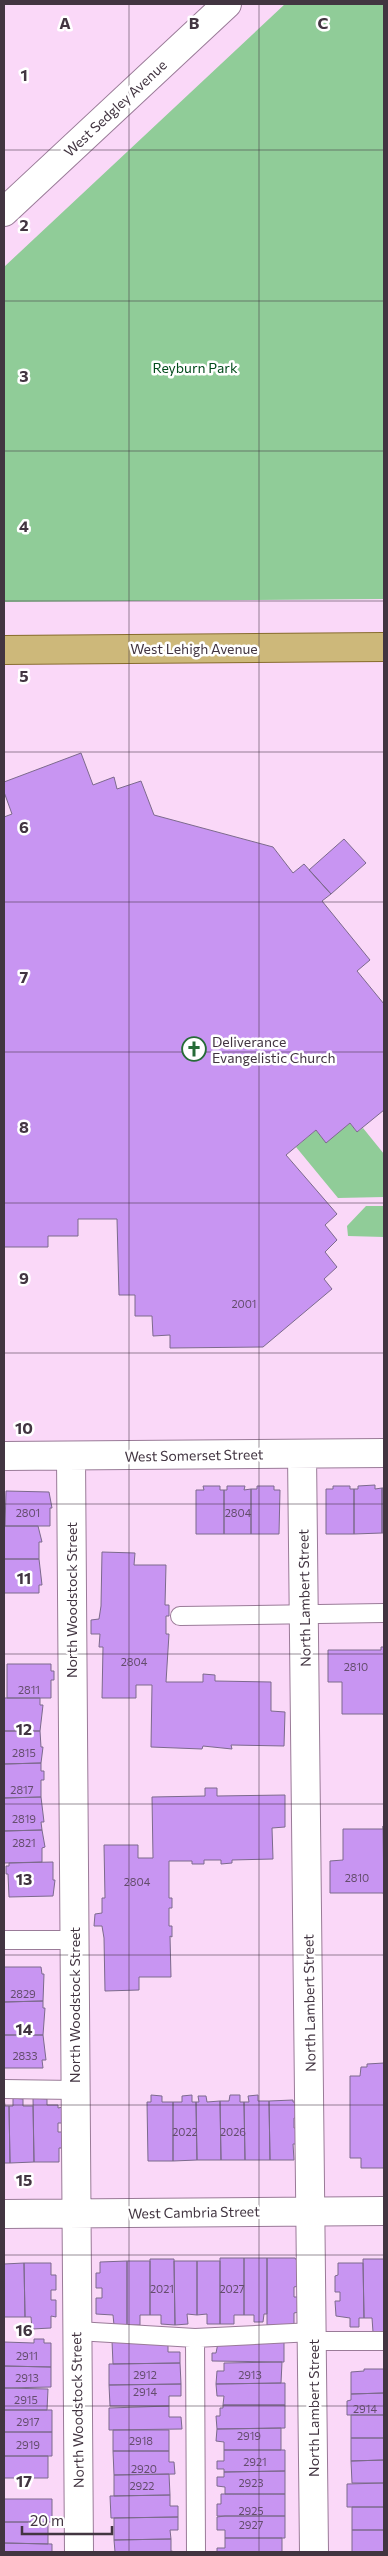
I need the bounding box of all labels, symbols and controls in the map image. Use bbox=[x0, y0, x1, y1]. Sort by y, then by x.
text: A bbox=[59, 13, 71, 32]
text: B bbox=[189, 13, 200, 32]
text: C bbox=[318, 13, 329, 32]
street label: West Sedgley Avenue bbox=[60, 56, 170, 160]
text: 1 bbox=[20, 65, 28, 84]
text: 2 bbox=[19, 215, 29, 234]
park label: Reyburn Park bbox=[152, 359, 238, 376]
text: 3 bbox=[19, 366, 29, 385]
text: 4 bbox=[19, 516, 29, 535]
street label: West Lehigh Avenue bbox=[130, 640, 258, 657]
text: 5 bbox=[19, 666, 29, 685]
text: 6 bbox=[19, 817, 29, 836]
text: 7 bbox=[20, 967, 29, 986]
place label: Deliverance Evangelistic Church bbox=[212, 1033, 335, 1066]
church icon: Deliverance Evangelistic Church bbox=[181, 1036, 207, 1062]
text: 8 bbox=[19, 1117, 29, 1136]
text: 9 bbox=[19, 1268, 29, 1287]
house number: 2001 bbox=[231, 1297, 257, 1310]
text: 10 bbox=[15, 1418, 33, 1437]
street label: West Somerset Street bbox=[125, 1445, 264, 1465]
house number: 2801 bbox=[16, 1506, 40, 1519]
house number: 2804 bbox=[225, 1506, 252, 1519]
street label: North Woodstock Street bbox=[63, 1522, 80, 1678]
street label: North Lambert Street bbox=[294, 1529, 314, 1667]
text: 11 bbox=[17, 1568, 31, 1587]
house number: 2804 bbox=[121, 1655, 148, 1668]
house number: 2810 bbox=[344, 1660, 368, 1673]
house number: 2811 bbox=[18, 1683, 40, 1696]
text: 12 bbox=[16, 1719, 32, 1738]
house number: 2815 bbox=[12, 1746, 36, 1759]
house number: 2817 bbox=[10, 1783, 34, 1796]
house number: 2819 bbox=[12, 1812, 36, 1825]
house number: 2821 bbox=[12, 1836, 36, 1849]
text: 13 bbox=[16, 1869, 32, 1888]
house number: 2810 bbox=[345, 1871, 369, 1884]
house number: 2804 bbox=[124, 1875, 151, 1888]
street label: North Woodstock Street bbox=[66, 1927, 83, 2083]
street label: North Lambert Street bbox=[299, 1934, 319, 2072]
house number: 2829 bbox=[10, 1987, 36, 2000]
text: 14 bbox=[15, 2019, 33, 2038]
house number: 2833 bbox=[12, 2049, 38, 2062]
house number: 2022 bbox=[172, 2125, 198, 2138]
house number: 2026 bbox=[220, 2125, 246, 2138]
text: 15 bbox=[16, 2170, 32, 2189]
street label: West Cambria Street bbox=[128, 2202, 260, 2222]
house number: 2021 bbox=[150, 2282, 174, 2295]
house number: 2027 bbox=[219, 2282, 245, 2295]
text: 16 bbox=[15, 2320, 33, 2339]
street label: North Woodstock Street bbox=[67, 2332, 87, 2488]
street label: North Lambert Street bbox=[305, 2339, 322, 2477]
house number: 2911 bbox=[16, 2349, 38, 2362]
house number: 2912 bbox=[133, 2368, 157, 2381]
house number: 2913 bbox=[238, 2368, 262, 2381]
house number: 2913 bbox=[15, 2371, 39, 2384]
house number: 2914 bbox=[133, 2385, 157, 2398]
house number: 2915 bbox=[14, 2393, 38, 2406]
house number: 2914 bbox=[353, 2402, 377, 2415]
house number: 2917 bbox=[16, 2415, 40, 2428]
house number: 2919 bbox=[237, 2429, 261, 2442]
house number: 2918 bbox=[129, 2434, 153, 2447]
house number: 2919 bbox=[16, 2438, 40, 2451]
house number: 2921 bbox=[243, 2455, 267, 2468]
house number: 2920 bbox=[131, 2462, 157, 2475]
text: 17 bbox=[16, 2471, 32, 2490]
house number: 2923 bbox=[238, 2476, 264, 2489]
house number: 2922 bbox=[130, 2479, 154, 2492]
scale bar bbox=[22, 2504, 112, 2536]
house number: 2925 bbox=[238, 2504, 264, 2517]
text: 20 m bbox=[30, 2511, 64, 2529]
house number: 2927 bbox=[239, 2518, 263, 2531]

